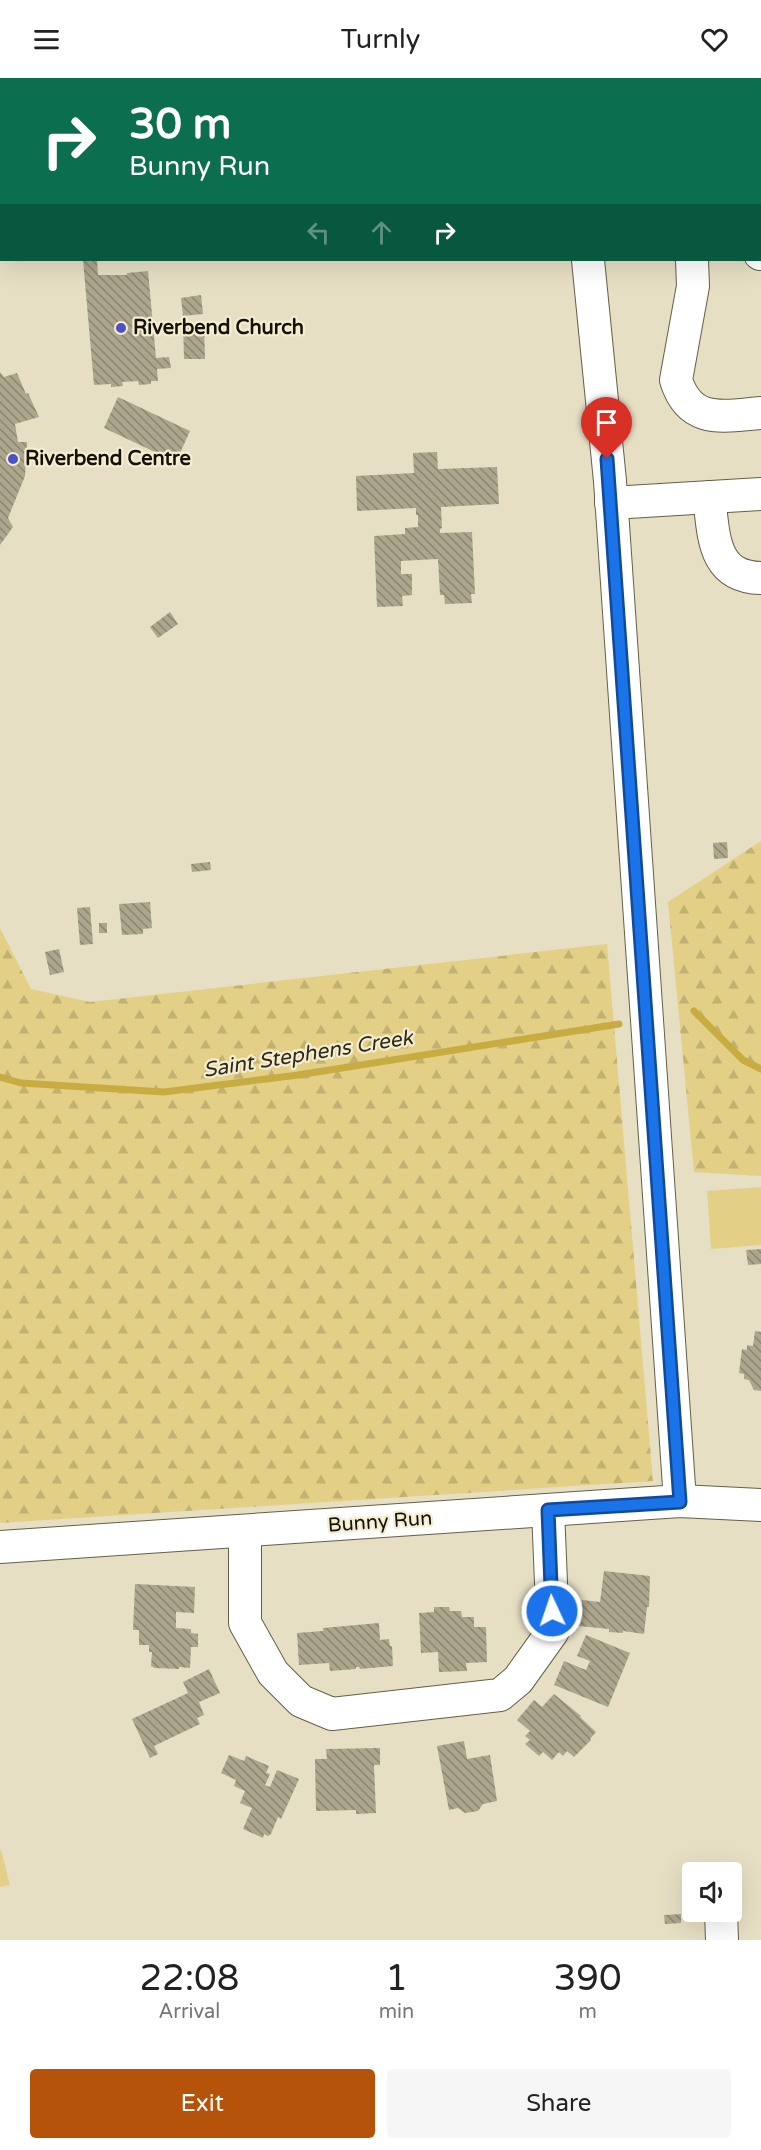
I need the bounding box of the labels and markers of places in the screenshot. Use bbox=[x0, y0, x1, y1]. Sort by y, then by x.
place label: Riverbend Church bbox=[133, 316, 304, 340]
marker: Riverbend Church bbox=[114, 321, 128, 335]
pin bbox=[581, 397, 632, 459]
place label: Riverbend Centre bbox=[25, 447, 191, 471]
marker: Riverbend Centre bbox=[6, 452, 20, 466]

